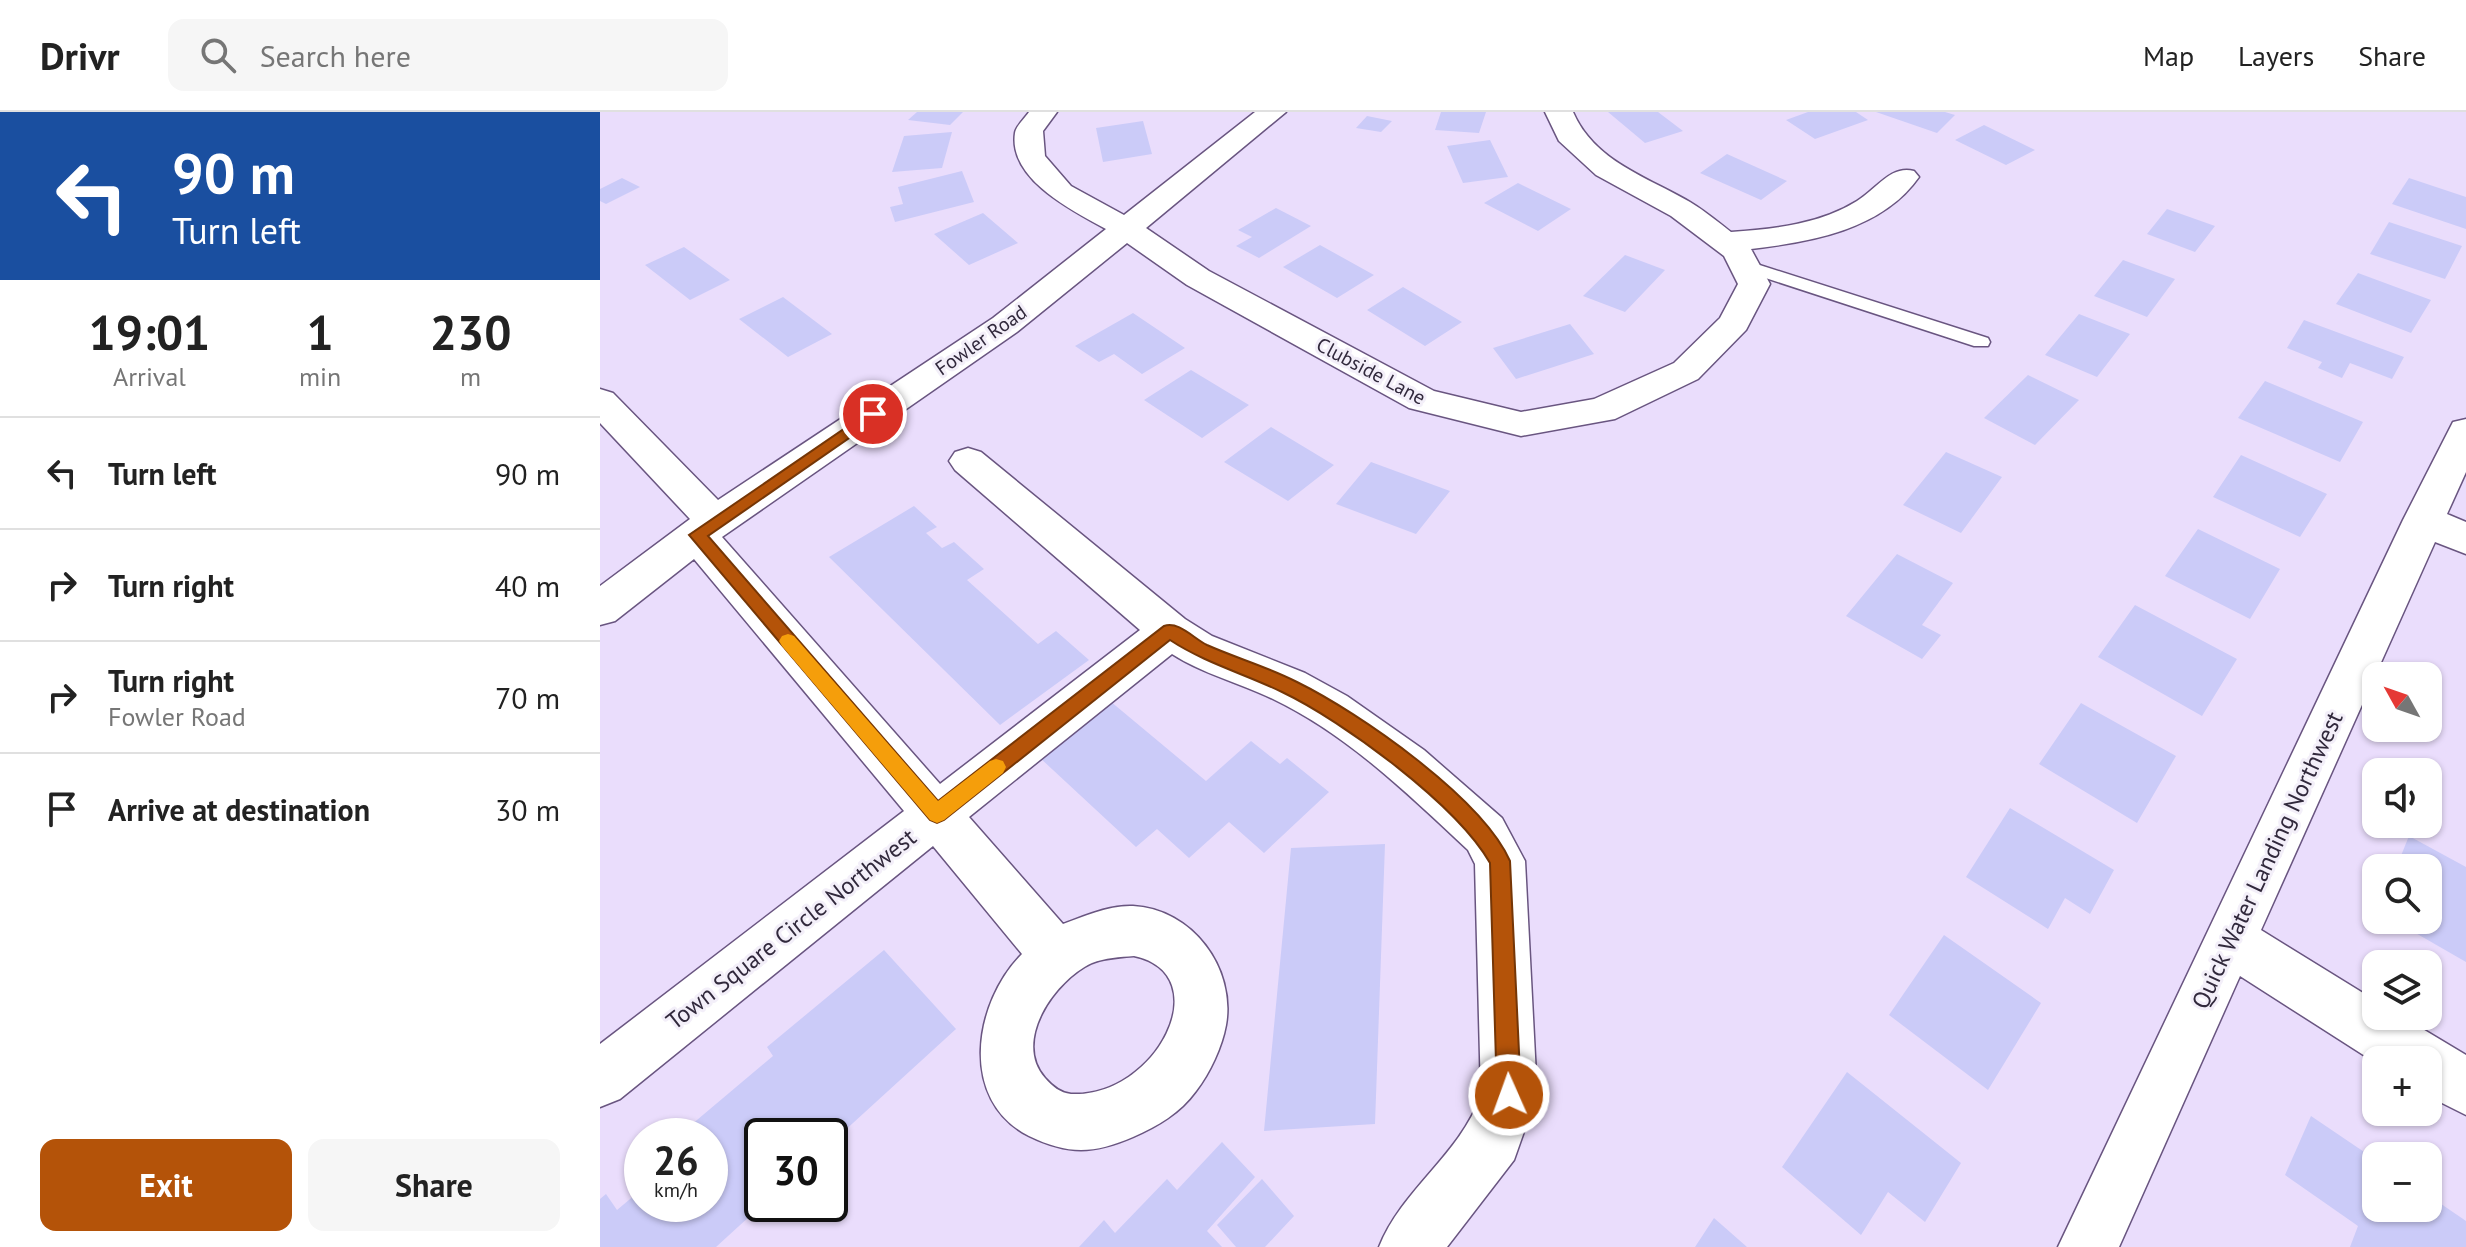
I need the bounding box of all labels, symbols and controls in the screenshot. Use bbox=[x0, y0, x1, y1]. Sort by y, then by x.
search box bbox=[168, 19, 728, 91]
text: Drivr bbox=[40, 31, 120, 80]
icon: search bbox=[196, 33, 240, 77]
text: Search here bbox=[260, 36, 411, 75]
text: Map bbox=[2143, 37, 2194, 74]
text: Layers bbox=[2238, 37, 2314, 74]
text: Share bbox=[2358, 37, 2426, 74]
text: 90 m bbox=[172, 137, 295, 209]
icon: left bbox=[40, 144, 144, 248]
text: Turn left bbox=[172, 207, 301, 254]
street label: Fowler Road bbox=[930, 299, 1032, 381]
text: 19:01 bbox=[89, 301, 210, 363]
text: 1 bbox=[306, 301, 334, 363]
text: 230 bbox=[430, 301, 511, 363]
street label: Clubside Lane bbox=[1312, 331, 1430, 411]
text: Arrival bbox=[113, 360, 186, 393]
text: min bbox=[299, 360, 341, 393]
text: m bbox=[460, 360, 481, 393]
pin bbox=[839, 380, 907, 448]
icon: arrive bbox=[851, 392, 895, 436]
icon: left bbox=[40, 451, 84, 495]
text: Turn left bbox=[108, 454, 216, 493]
text: 90 m bbox=[495, 454, 560, 493]
icon: right bbox=[40, 563, 84, 607]
text: Turn right bbox=[108, 566, 234, 605]
text: 40 m bbox=[495, 566, 560, 605]
text: Turn right bbox=[108, 661, 234, 700]
north arrow bbox=[2362, 662, 2442, 742]
map controls bbox=[2362, 662, 2442, 1222]
icon: right bbox=[40, 675, 84, 719]
text: 70 m bbox=[495, 678, 560, 717]
text: Fowler Road bbox=[108, 700, 246, 733]
street label: Quick Water Landing Northwest bbox=[2184, 706, 2350, 1014]
button: sound bbox=[2362, 758, 2442, 838]
icon: arrive bbox=[40, 787, 84, 831]
text: Arrive at destination bbox=[108, 790, 370, 829]
text: 30 m bbox=[495, 790, 560, 829]
street label: Town Square Circle Northwest bbox=[660, 822, 922, 1036]
button: search bbox=[2362, 854, 2442, 934]
button: layers bbox=[2362, 950, 2442, 1030]
button: + bbox=[2362, 1046, 2442, 1126]
position arrow bbox=[1467, 1053, 1551, 1137]
speed limit sign: 30 bbox=[744, 1118, 848, 1222]
text: 26 bbox=[653, 1134, 699, 1186]
button: Exit bbox=[40, 1139, 292, 1231]
button: Share bbox=[308, 1139, 560, 1231]
button: − bbox=[2362, 1142, 2442, 1222]
text: km/h bbox=[654, 1177, 698, 1203]

